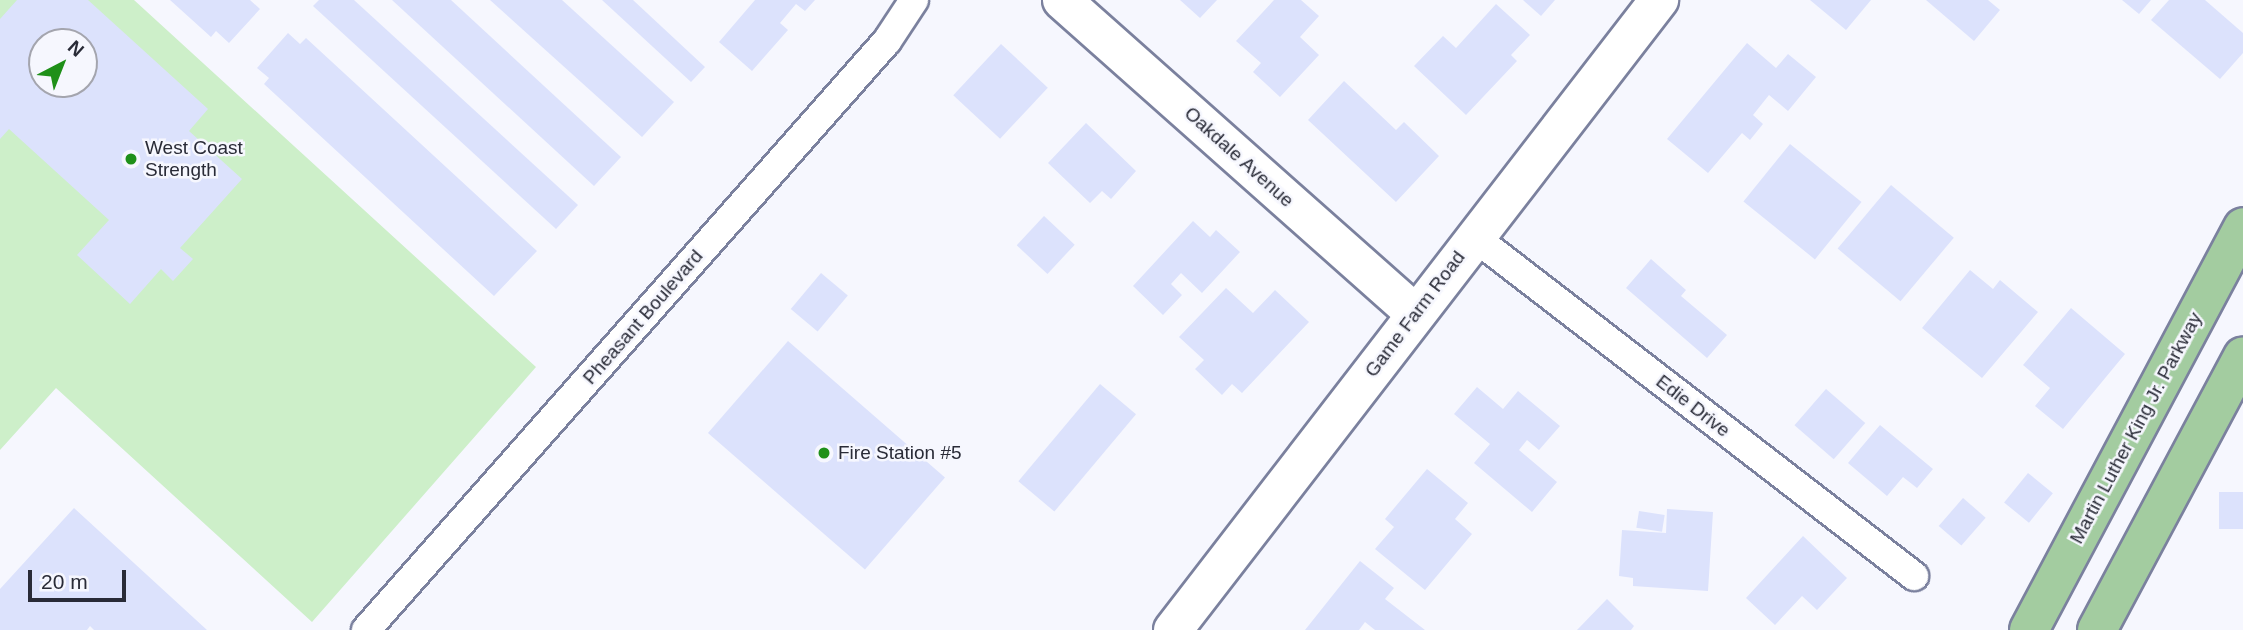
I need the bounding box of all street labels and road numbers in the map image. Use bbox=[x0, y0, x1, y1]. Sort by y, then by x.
street label: Oakdale Avenue bbox=[1179, 102, 1299, 212]
street label: Pheasant Boulevard bbox=[578, 245, 708, 389]
street label: Game Farm Road bbox=[1360, 246, 1470, 382]
street label: Martin Luther King Jr. Parkway bbox=[2065, 308, 2207, 548]
street label: Edie Drive bbox=[1651, 370, 1735, 442]

